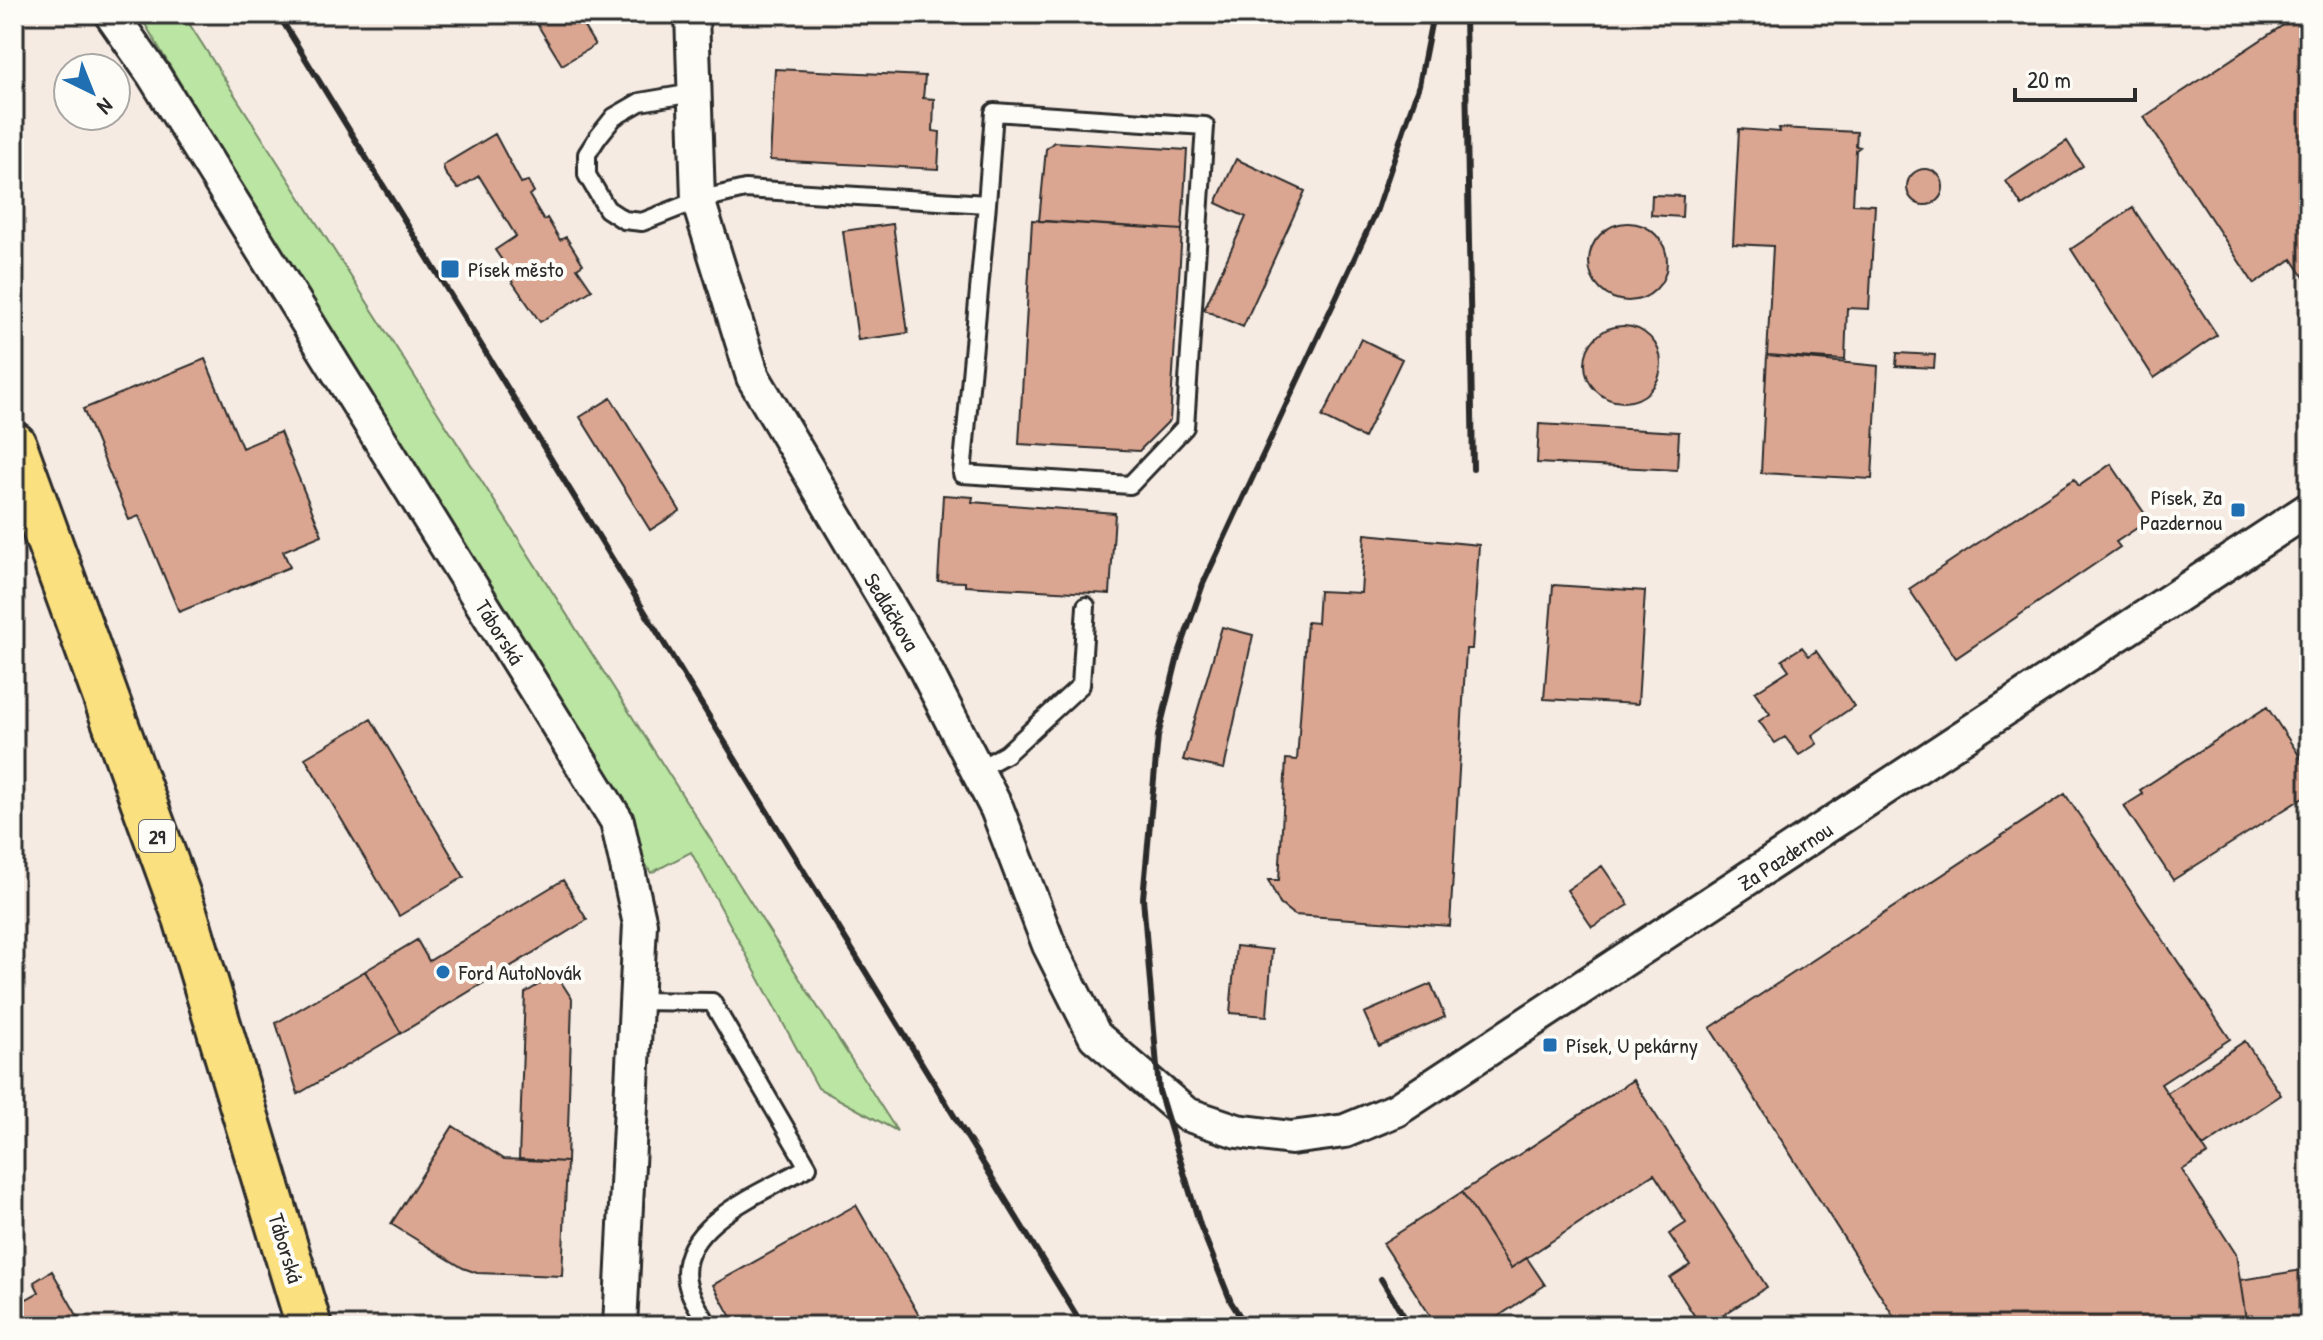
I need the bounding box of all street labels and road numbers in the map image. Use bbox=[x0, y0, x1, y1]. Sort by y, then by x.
street label: Sedláčkova bbox=[857, 567, 927, 657]
street label: Táborská bbox=[468, 594, 532, 671]
street label: Za Pazdernou bbox=[1732, 814, 1838, 898]
road number: 29 bbox=[139, 820, 175, 852]
street label: Táborská bbox=[261, 1209, 311, 1287]

